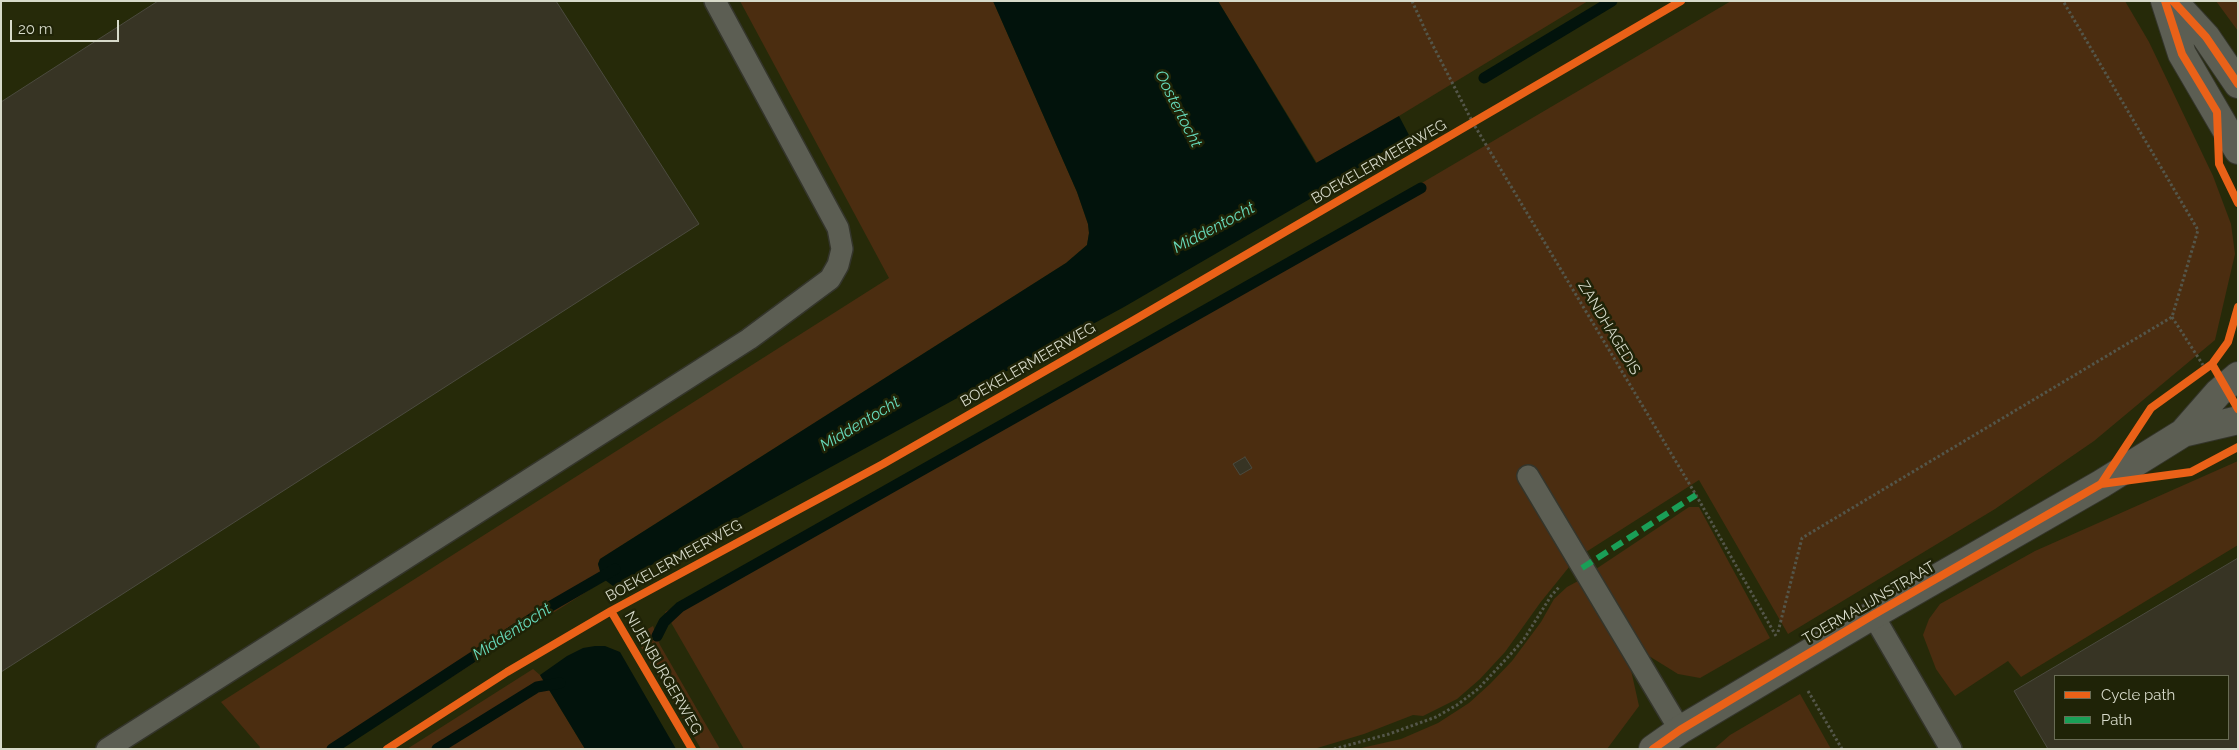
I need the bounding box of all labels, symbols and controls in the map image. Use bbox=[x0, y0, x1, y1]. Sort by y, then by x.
scale bar bbox=[12, 10, 121, 42]
text: 20 m bbox=[18, 20, 53, 38]
water label: Oostertocht bbox=[1150, 67, 1206, 151]
street label: BOEKELERMEERWEG bbox=[1308, 116, 1450, 208]
water label: Middentocht bbox=[1170, 198, 1258, 258]
street label: ZANDHAGEDIS bbox=[1574, 278, 1644, 378]
street label: BOEKELERMEERWEG bbox=[957, 319, 1099, 411]
water label: Middentocht bbox=[817, 393, 903, 455]
street label: BOEKELERMEERWEG bbox=[603, 516, 745, 606]
street label: TOERMALIJNSTRAAT bbox=[1800, 558, 1938, 648]
water label: Middentocht bbox=[469, 599, 555, 665]
street label: NIJENBURGERWEG bbox=[620, 608, 706, 738]
legend bbox=[2054, 675, 2229, 740]
text: Cycle path bbox=[2101, 686, 2175, 704]
text: Path bbox=[2101, 711, 2132, 729]

